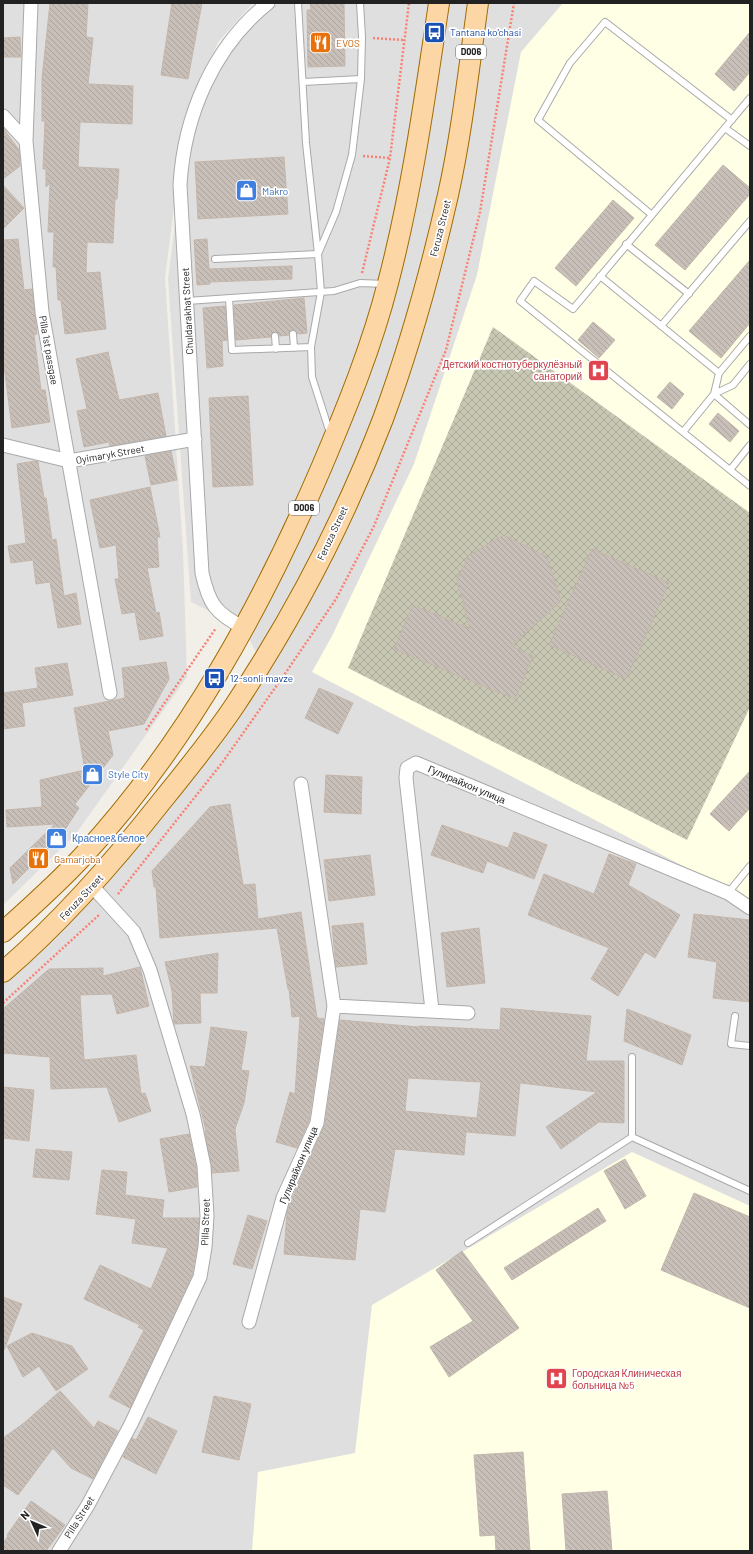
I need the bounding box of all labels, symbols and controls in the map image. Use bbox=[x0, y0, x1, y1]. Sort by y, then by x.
bus stop icon: Tantana ko'chasi bbox=[422, 19, 448, 45]
place label: Tantana ko'chasi bbox=[450, 26, 521, 38]
restaurant icon: EVOS bbox=[308, 30, 334, 56]
place label: EVOS bbox=[336, 37, 360, 49]
road number: D006 bbox=[456, 45, 486, 59]
shop icon: Makro bbox=[234, 178, 260, 204]
place label: Makro bbox=[262, 185, 288, 197]
street label: Feruza Street bbox=[427, 198, 453, 258]
street label: Chuldarakhat Street bbox=[179, 267, 195, 355]
street label: Pilla 1st passgae bbox=[37, 314, 61, 386]
hospital icon: Детский костнотуберкулёзный санаторий bbox=[585, 357, 611, 383]
place label: Детский костнотуберкулёзный санаторий bbox=[442, 358, 582, 382]
street label: Oyimaryk Street bbox=[75, 442, 146, 466]
road number: D006 bbox=[289, 501, 319, 515]
street label: Feruza Street bbox=[314, 504, 350, 562]
bus stop icon: 12-sonli mavze bbox=[202, 665, 228, 691]
place label: 12-sonli mavze bbox=[230, 672, 293, 684]
shop icon: Style City bbox=[80, 761, 106, 787]
street label: Гулирайхон улица bbox=[426, 762, 508, 806]
place label: Style City bbox=[108, 768, 149, 780]
shop icon: Красное&белое bbox=[43, 825, 69, 851]
place label: Красное&белое bbox=[72, 832, 146, 844]
restaurant icon: Gamarjoba bbox=[25, 846, 51, 872]
place label: Gamarjoba bbox=[54, 853, 101, 865]
street label: Feruza Street bbox=[57, 871, 106, 922]
street label: Гулирайхон улица bbox=[276, 1124, 320, 1206]
street label: Pilla Street bbox=[198, 1198, 212, 1246]
hospital icon: Городская Клиническая больница №5 bbox=[544, 1366, 570, 1392]
place label: Городская Клиническая больница №5 bbox=[572, 1367, 681, 1391]
street label: Pilla Street bbox=[61, 1493, 97, 1540]
north arrow bbox=[12, 1502, 52, 1542]
text: N bbox=[17, 1508, 32, 1522]

